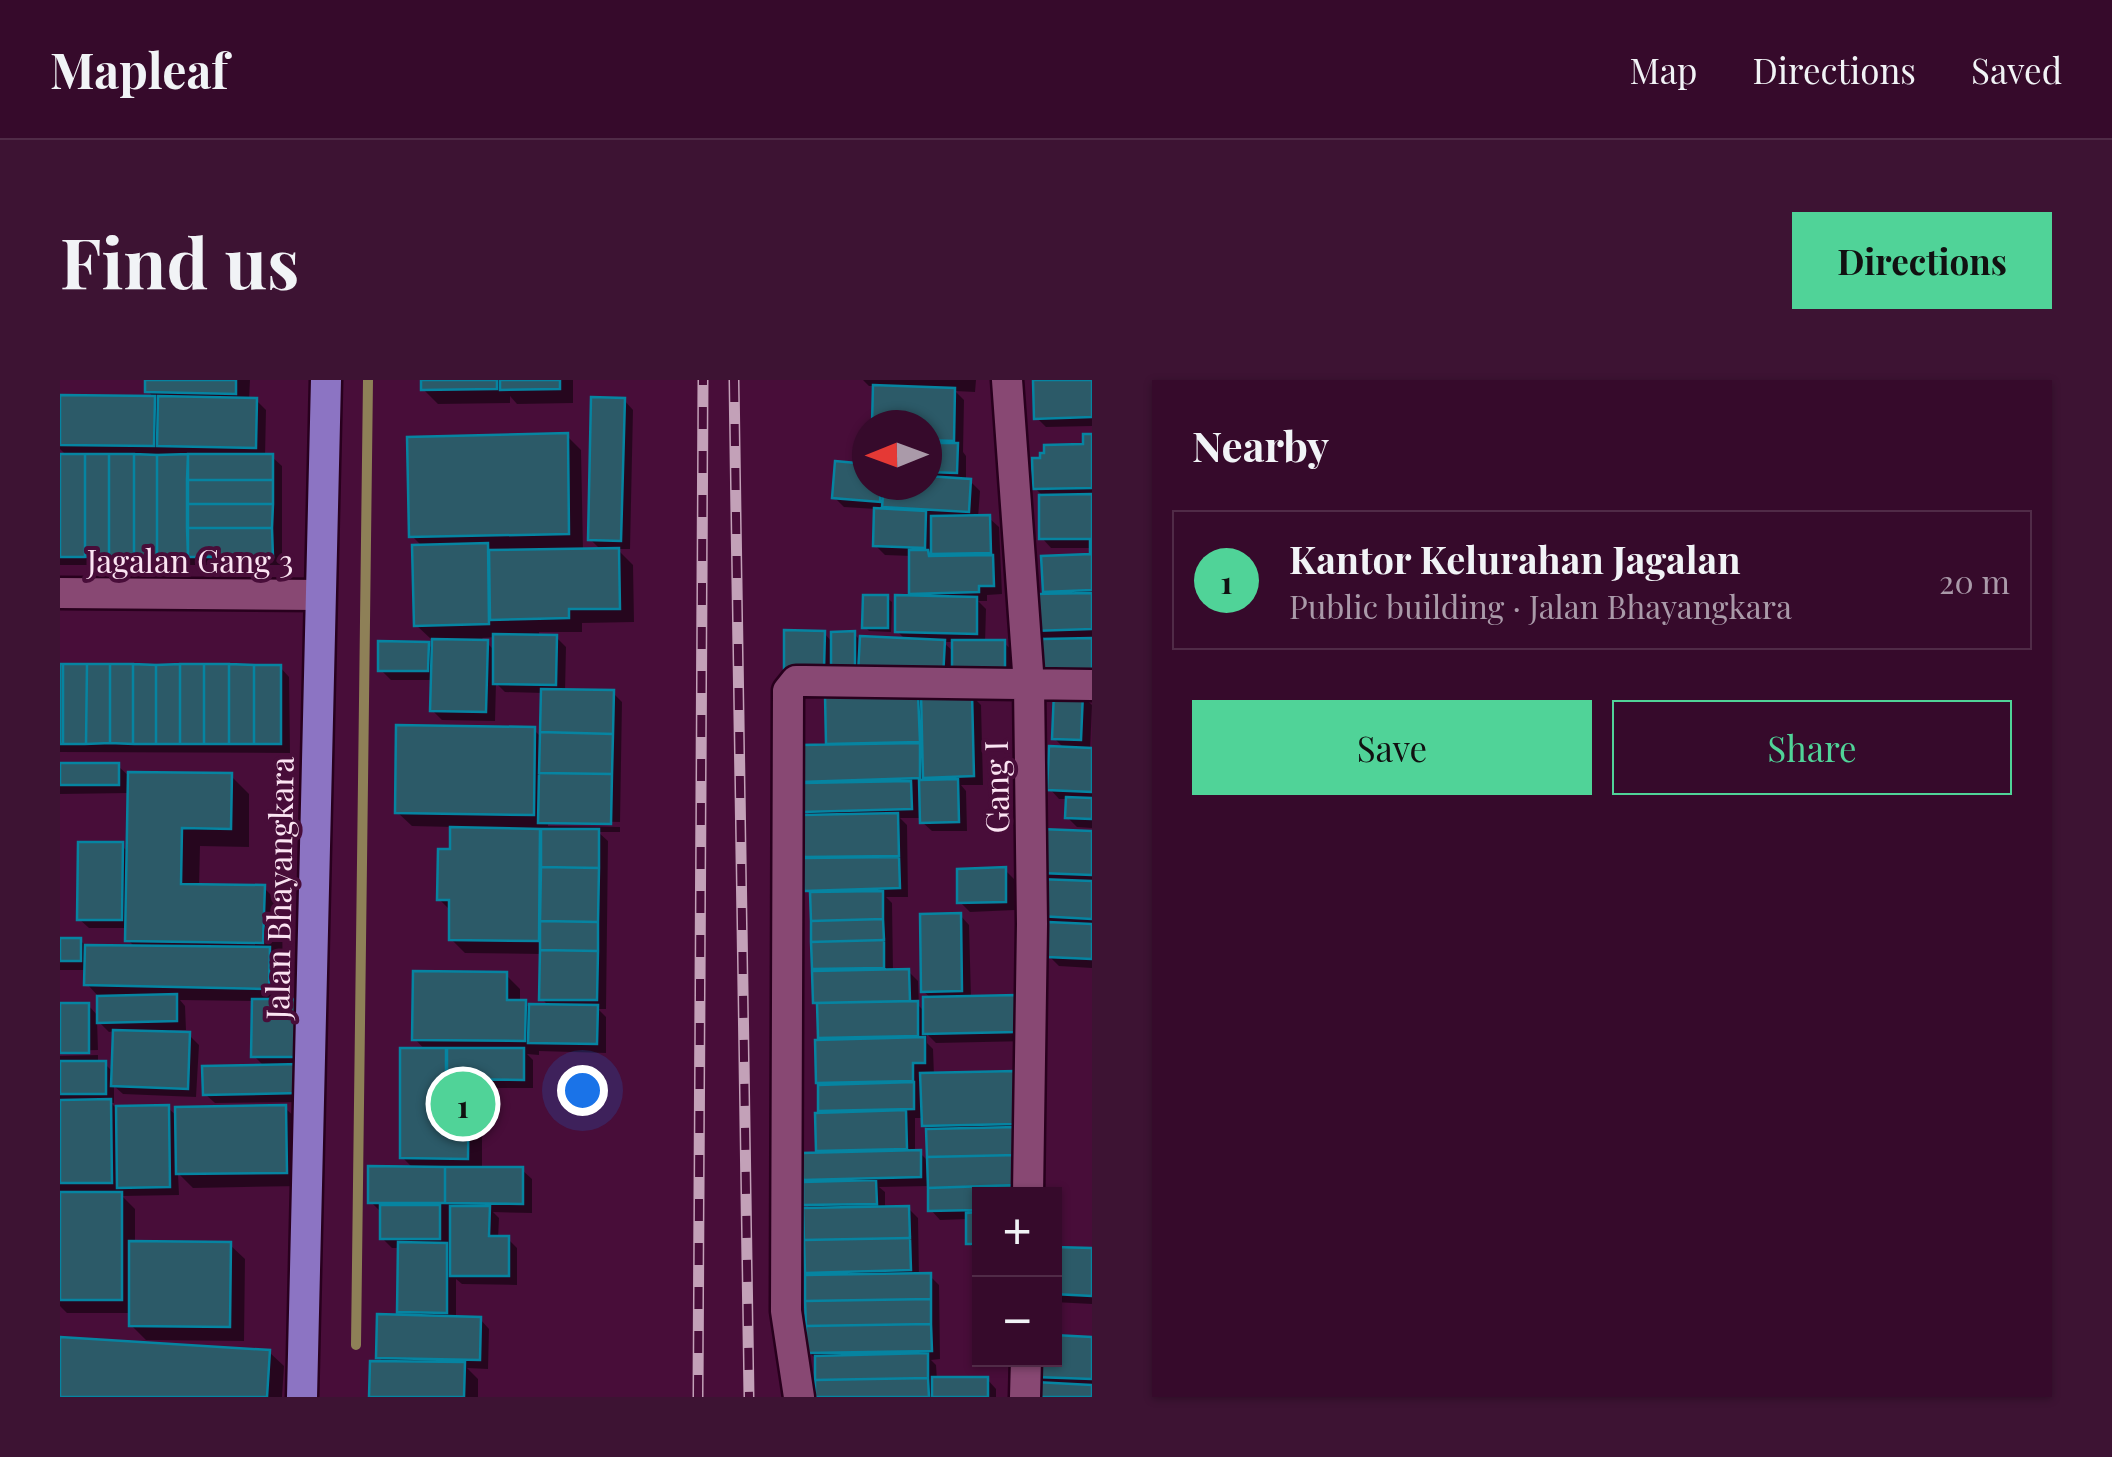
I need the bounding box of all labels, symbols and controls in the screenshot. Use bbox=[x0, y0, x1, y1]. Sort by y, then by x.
text: Mapleaf bbox=[50, 37, 228, 101]
text: Map bbox=[1629, 46, 1697, 93]
text: Directions bbox=[1752, 46, 1916, 93]
text: Saved bbox=[1971, 46, 2062, 93]
button: Directions bbox=[1792, 212, 2052, 309]
text: Find us bbox=[60, 213, 299, 307]
north arrow bbox=[852, 410, 942, 500]
text: Nearby bbox=[1192, 417, 1329, 473]
text: Kantor Kelurahan Jagalan bbox=[1289, 533, 1741, 584]
street label: Jagalan Gang 3 bbox=[86, 538, 293, 581]
text: 1 bbox=[1220, 559, 1233, 602]
text: 20 m bbox=[1939, 559, 2010, 602]
text: Public building · Jalan Bhayangkara bbox=[1289, 584, 1792, 627]
button: Save bbox=[1192, 700, 1592, 795]
button: Share bbox=[1612, 700, 2012, 795]
street label: Gang I bbox=[973, 740, 1017, 834]
street label: Jalan Bhayangkara bbox=[254, 756, 302, 1021]
your location bbox=[557, 1065, 608, 1116]
pin: 1 bbox=[430, 1066, 496, 1142]
map controls bbox=[972, 1187, 1062, 1367]
button: + bbox=[972, 1187, 1062, 1277]
button: − bbox=[972, 1277, 1062, 1367]

